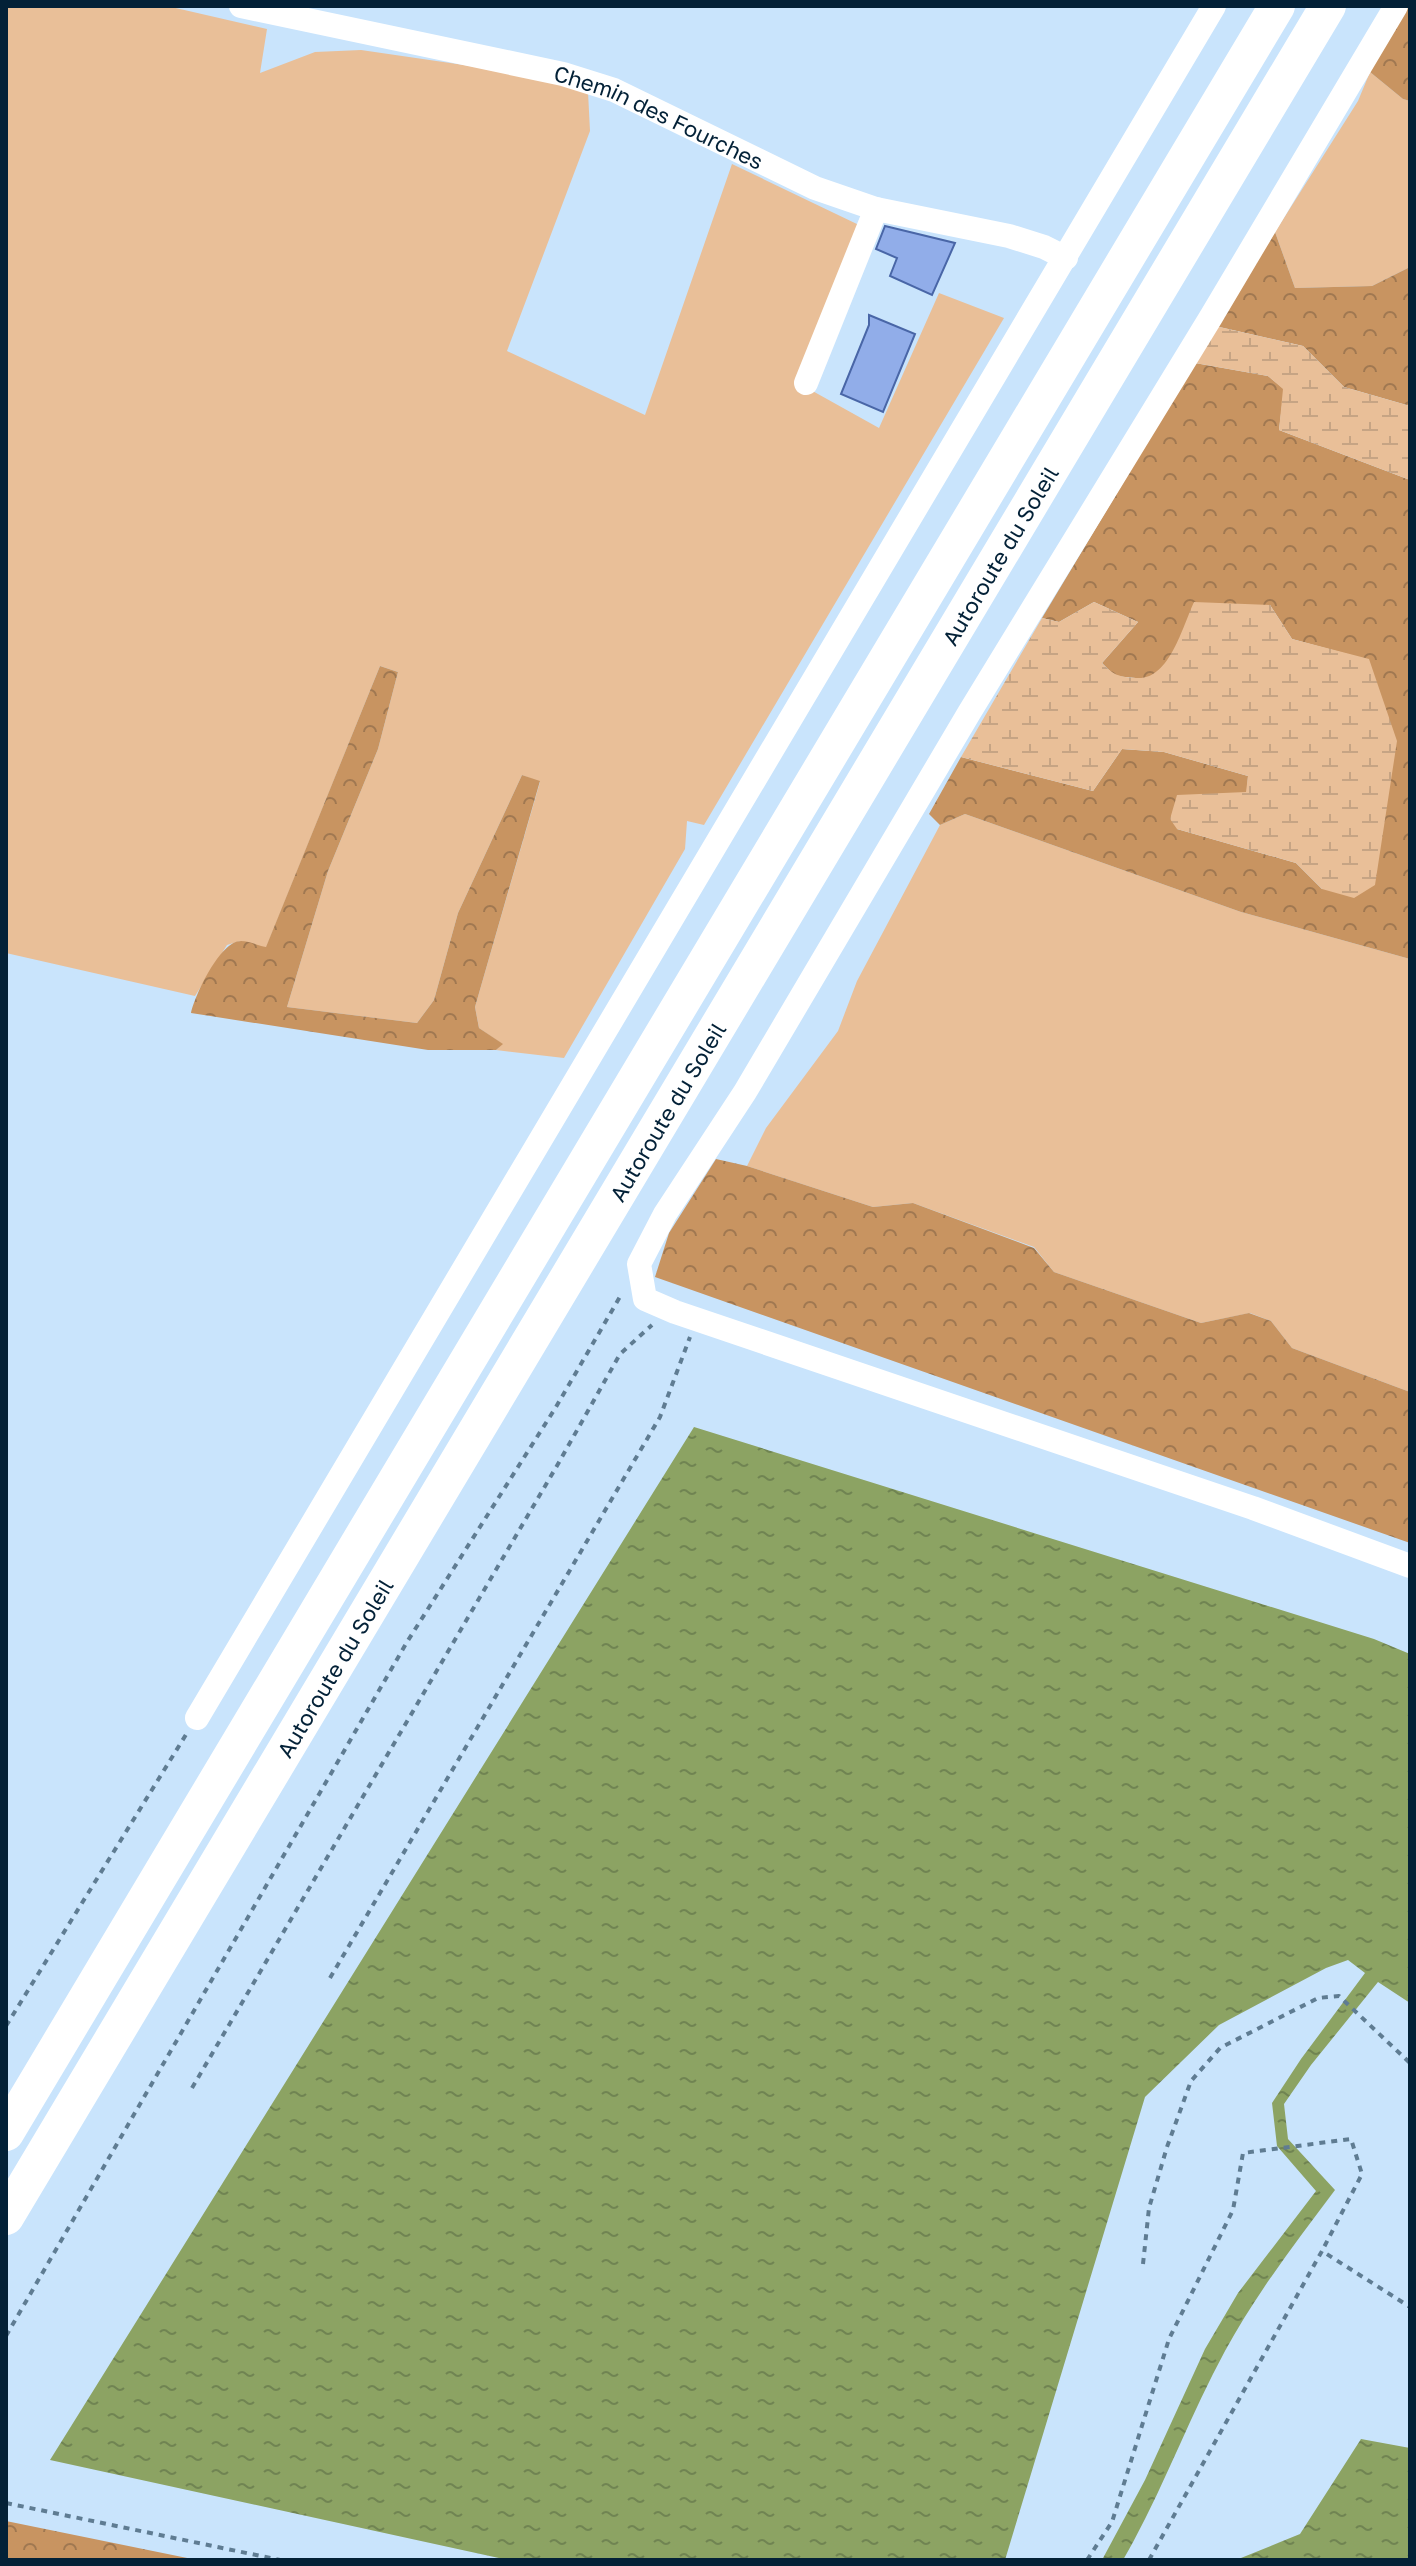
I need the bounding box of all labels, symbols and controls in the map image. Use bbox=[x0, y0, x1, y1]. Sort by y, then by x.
street label: Chemin des Fourches bbox=[552, 59, 768, 174]
street label: Autoroute du Soleil bbox=[936, 461, 1063, 650]
street label: Autoroute du Soleil bbox=[603, 1017, 731, 1206]
street label: Autoroute du Soleil bbox=[271, 1573, 398, 1762]

